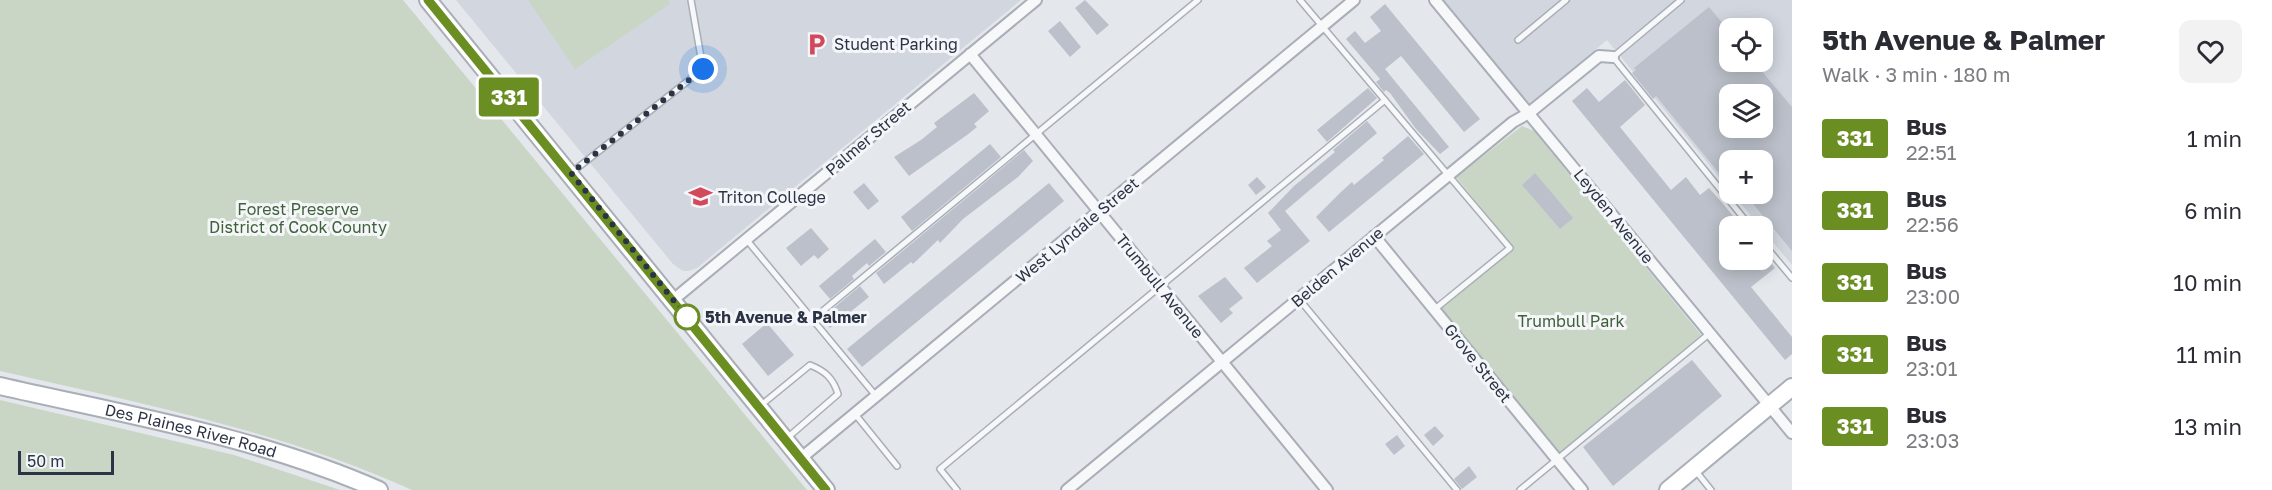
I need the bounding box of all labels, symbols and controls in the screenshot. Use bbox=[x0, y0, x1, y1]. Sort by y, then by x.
map controls bbox=[1719, 18, 1773, 270]
button: locate bbox=[1719, 18, 1773, 72]
button: heart bbox=[2179, 20, 2242, 83]
text: 5th Avenue & Palmer bbox=[1822, 23, 2105, 56]
parking icon: Student Parking bbox=[803, 31, 829, 57]
place label: Student Parking bbox=[834, 34, 958, 54]
your location bbox=[688, 54, 718, 84]
text: Walk · 3 min · 180 m bbox=[1822, 62, 2010, 86]
line badge: 331 bbox=[474, 78, 544, 116]
text: 331 bbox=[491, 84, 527, 110]
button: layers bbox=[1719, 84, 1773, 138]
street label: Palmer Street bbox=[821, 96, 915, 180]
text: Bus bbox=[1906, 113, 1947, 140]
text: 331 bbox=[1837, 125, 1873, 151]
text: 1 min bbox=[2187, 125, 2242, 152]
text: 22:51 bbox=[1906, 140, 1957, 164]
button: + bbox=[1719, 150, 1773, 204]
street label: Leyden Avenue bbox=[1570, 165, 1658, 267]
street label: West Lyndale Street bbox=[1012, 173, 1142, 287]
school or university icon: Triton College bbox=[687, 184, 713, 210]
text: Bus bbox=[1906, 185, 1947, 212]
place label: Triton College bbox=[718, 187, 826, 207]
text: 331 bbox=[1837, 197, 1873, 223]
text: 6 min bbox=[2184, 197, 2242, 224]
park label: Forest Preserve District of Cook County bbox=[209, 199, 387, 237]
text: 22:56 bbox=[1906, 212, 1959, 236]
button: − bbox=[1719, 216, 1773, 270]
street label: Belden Avenue bbox=[1287, 223, 1387, 311]
street label: Trumbull Avenue bbox=[1112, 230, 1208, 342]
text: Bus bbox=[1906, 257, 1947, 284]
text: 331 bbox=[1837, 269, 1873, 295]
text: 10 min bbox=[2173, 269, 2242, 296]
text: 23:00 bbox=[1906, 284, 1960, 308]
marker: 5th Avenue & Palmer bbox=[674, 304, 700, 330]
place label: 5th Avenue & Palmer bbox=[705, 307, 867, 327]
park label: Trumbull Park bbox=[1518, 311, 1624, 331]
street label: Grove Street bbox=[1440, 319, 1516, 407]
text: Bus bbox=[1906, 329, 1947, 356]
text: 331 bbox=[1837, 341, 1873, 367]
text: 11 min bbox=[2176, 341, 2242, 368]
text: 23:01 bbox=[1906, 356, 1957, 380]
street label: Des Plaines River Road bbox=[103, 399, 279, 462]
text: Bus bbox=[1906, 401, 1947, 428]
text: 331 bbox=[1837, 413, 1873, 439]
text: 13 min bbox=[2174, 413, 2242, 440]
text: 23:03 bbox=[1906, 428, 1959, 452]
scale bar bbox=[18, 448, 114, 476]
text: 50 m bbox=[27, 451, 64, 471]

